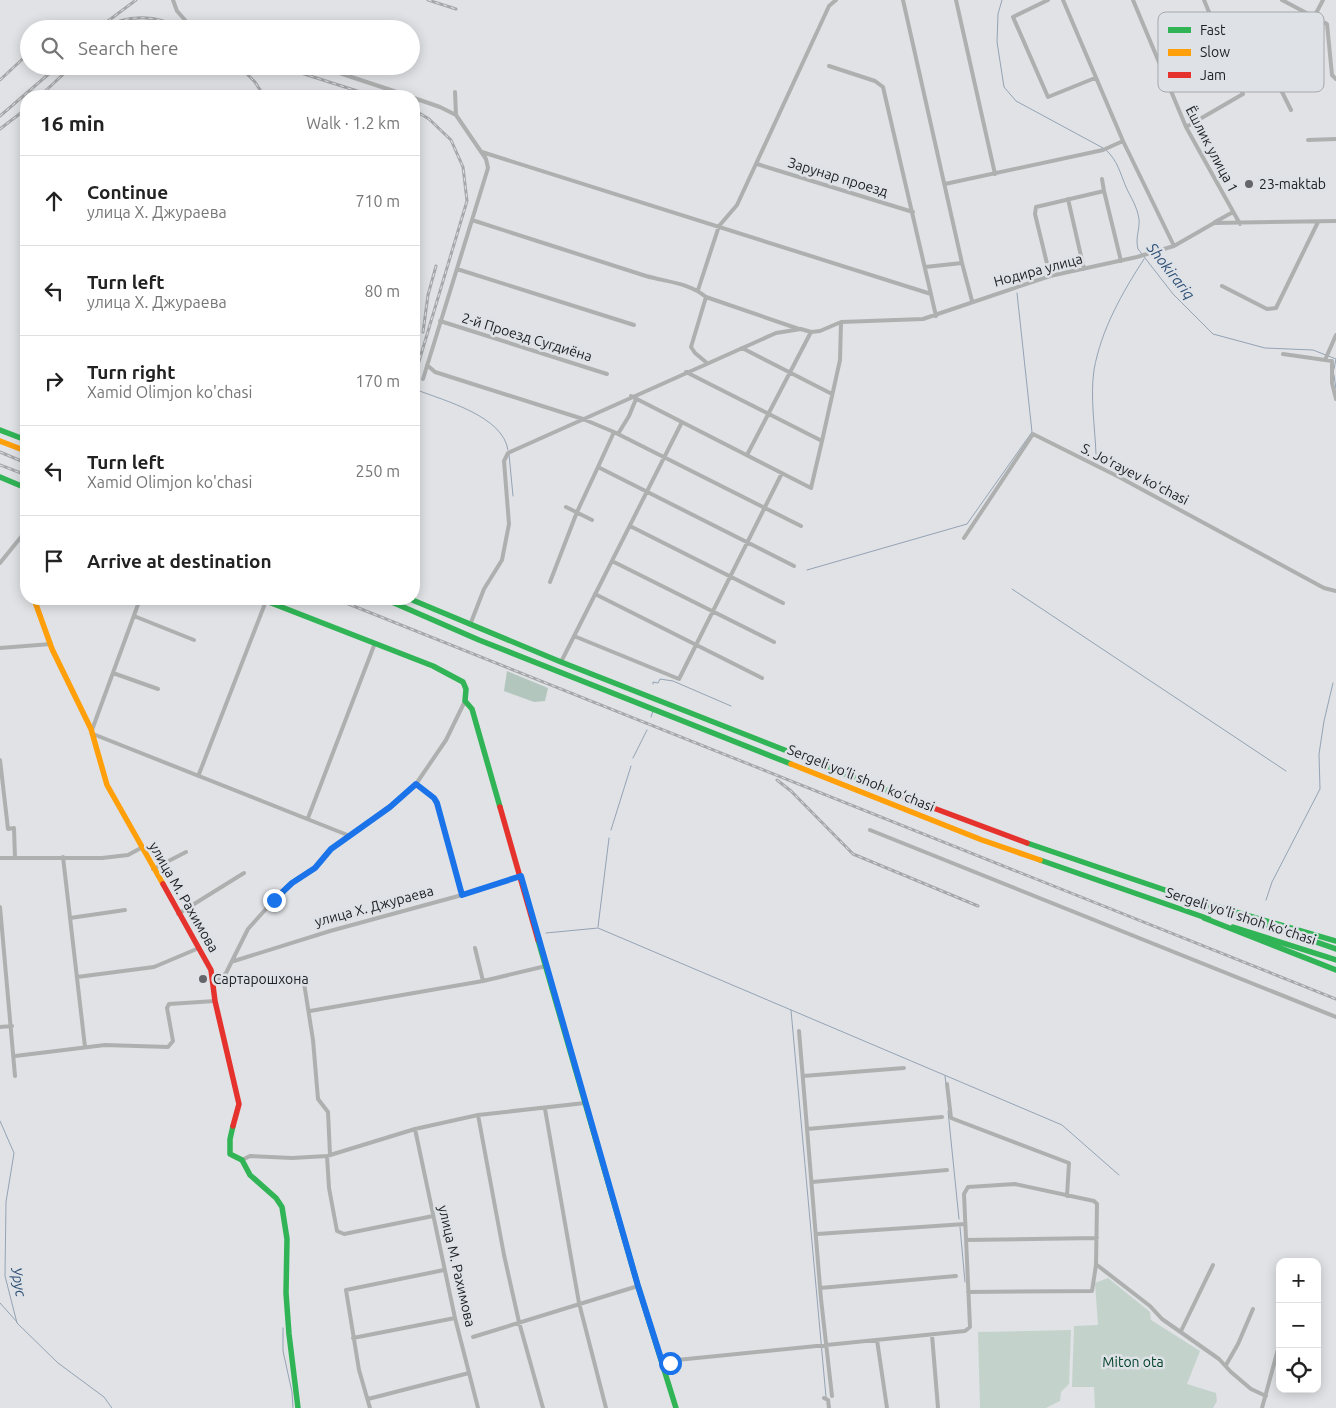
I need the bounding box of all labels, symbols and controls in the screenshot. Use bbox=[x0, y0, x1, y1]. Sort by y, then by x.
legend bbox=[1158, 12, 1324, 92]
search box bbox=[20, 20, 420, 75]
text: Fast bbox=[1200, 22, 1226, 38]
icon: search bbox=[38, 34, 66, 62]
text: Search here bbox=[78, 37, 178, 59]
text: Slow bbox=[1200, 44, 1230, 60]
text: Jam bbox=[1200, 67, 1226, 83]
street label: Ёшлик улица 1 bbox=[1183, 103, 1241, 195]
text: 16 min bbox=[40, 111, 105, 135]
text: Walk · 1.2 km bbox=[306, 114, 400, 132]
street label: Зарунар проезд bbox=[786, 154, 890, 200]
place label: 23-maktab bbox=[1259, 176, 1326, 192]
marker: 23-maktab bbox=[1243, 178, 1255, 190]
text: Continue bbox=[87, 181, 168, 203]
icon: ahead bbox=[40, 187, 68, 215]
text: 710 m bbox=[355, 192, 400, 210]
text: улица Х. Джураева bbox=[87, 203, 227, 221]
water label: Shokirariq bbox=[1143, 239, 1198, 303]
street label: Нодира улица bbox=[992, 250, 1084, 290]
text: Turn left bbox=[87, 271, 165, 293]
icon: left bbox=[40, 277, 68, 305]
text: 80 m bbox=[364, 282, 400, 300]
text: улица Х. Джураева bbox=[87, 293, 227, 311]
street label: 2-й Проезд Сугдиёна bbox=[460, 310, 594, 364]
text: Turn right bbox=[87, 361, 175, 383]
icon: right bbox=[40, 367, 68, 395]
text: 170 m bbox=[355, 372, 400, 390]
text: Xamid Olimjon ko'chasi bbox=[87, 383, 252, 401]
street label: S. Joʻrayev koʻchasi bbox=[1079, 440, 1191, 508]
text: Turn left bbox=[87, 451, 165, 473]
icon: left bbox=[40, 457, 68, 485]
text: 250 m bbox=[355, 462, 400, 480]
text: Xamid Olimjon ko'chasi bbox=[87, 473, 252, 491]
icon: arrive bbox=[40, 547, 68, 575]
text: Arrive at destination bbox=[87, 550, 272, 572]
street label: Sergeli yo‘li shoh ko‘chasi bbox=[785, 741, 937, 815]
street label: улица М. Рахимова bbox=[146, 839, 222, 955]
street label: улица Х. Джураева bbox=[313, 882, 435, 930]
street label: Sergeli yo‘li shoh ko‘chasi bbox=[1164, 884, 1318, 948]
route end bbox=[263, 889, 286, 912]
place label: Сартарошхона bbox=[213, 971, 309, 987]
marker: Сартарошхона bbox=[197, 973, 209, 985]
street label: улица М. Рахимова bbox=[435, 1203, 479, 1329]
map controls bbox=[1276, 1258, 1321, 1393]
button: + bbox=[1276, 1258, 1321, 1303]
water label: Урус bbox=[8, 1265, 30, 1298]
button: − bbox=[1276, 1303, 1321, 1348]
button: locate bbox=[1276, 1348, 1321, 1393]
route start bbox=[659, 1352, 682, 1375]
park label: Miton ota bbox=[1102, 1354, 1164, 1370]

